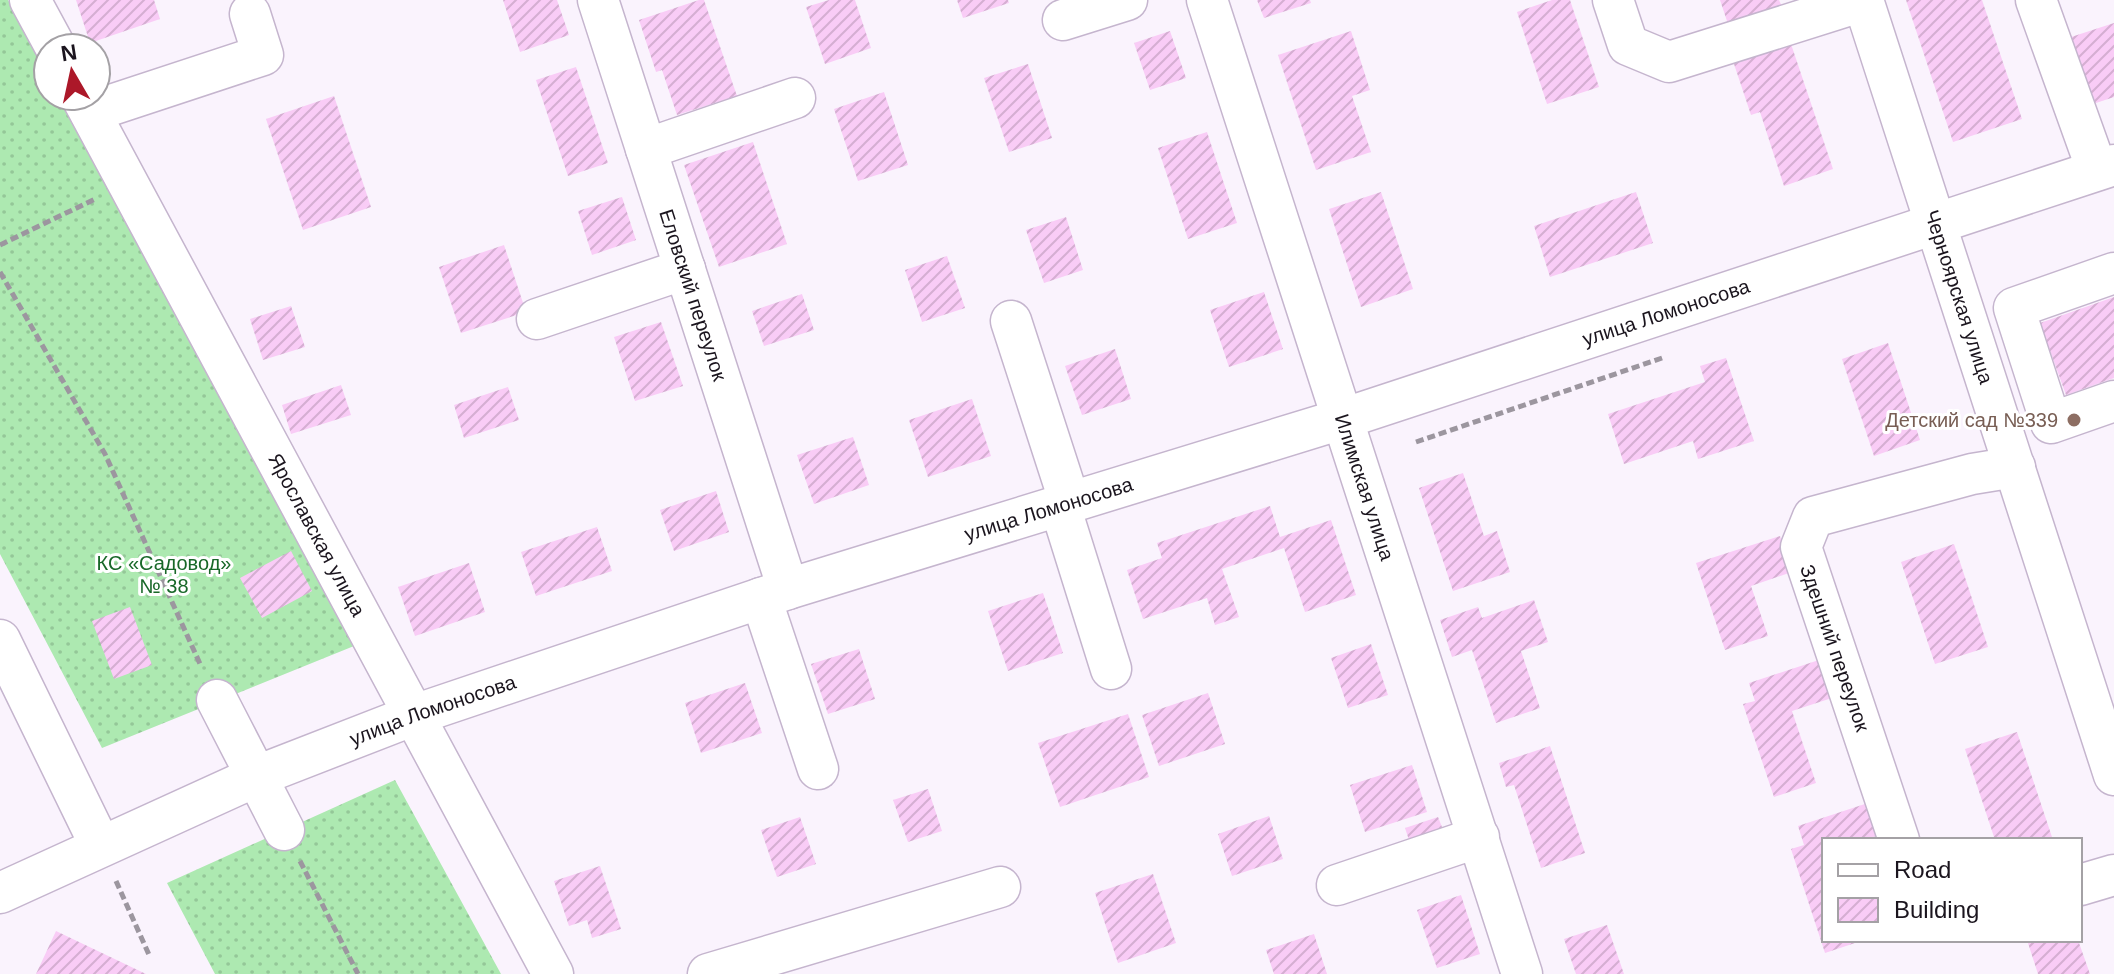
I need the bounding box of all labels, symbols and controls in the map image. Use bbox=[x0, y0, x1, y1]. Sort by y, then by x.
north arrow bbox=[32, 32, 112, 112]
text: N bbox=[59, 39, 79, 66]
street label: Еловский переулок bbox=[655, 207, 731, 384]
street label: Черноярская улица bbox=[1921, 207, 1998, 387]
street label: улица Ломоносова bbox=[1580, 274, 1753, 350]
place label: Детский сад №339 bbox=[1885, 409, 2058, 431]
street label: Илимская улица bbox=[1331, 411, 1399, 564]
marker: Детский сад №339 bbox=[2065, 411, 2083, 429]
street label: Ярославская улица bbox=[264, 449, 370, 621]
street label: улица Ломоносова bbox=[962, 473, 1136, 545]
park label: КС «Садовод» № 38 bbox=[96, 552, 232, 597]
street label: Здешний переулок bbox=[1796, 562, 1874, 735]
street label: улица Ломоносова bbox=[346, 670, 519, 750]
legend bbox=[1822, 838, 2082, 942]
text: Road bbox=[1894, 856, 1951, 883]
text: Building bbox=[1894, 896, 1979, 923]

